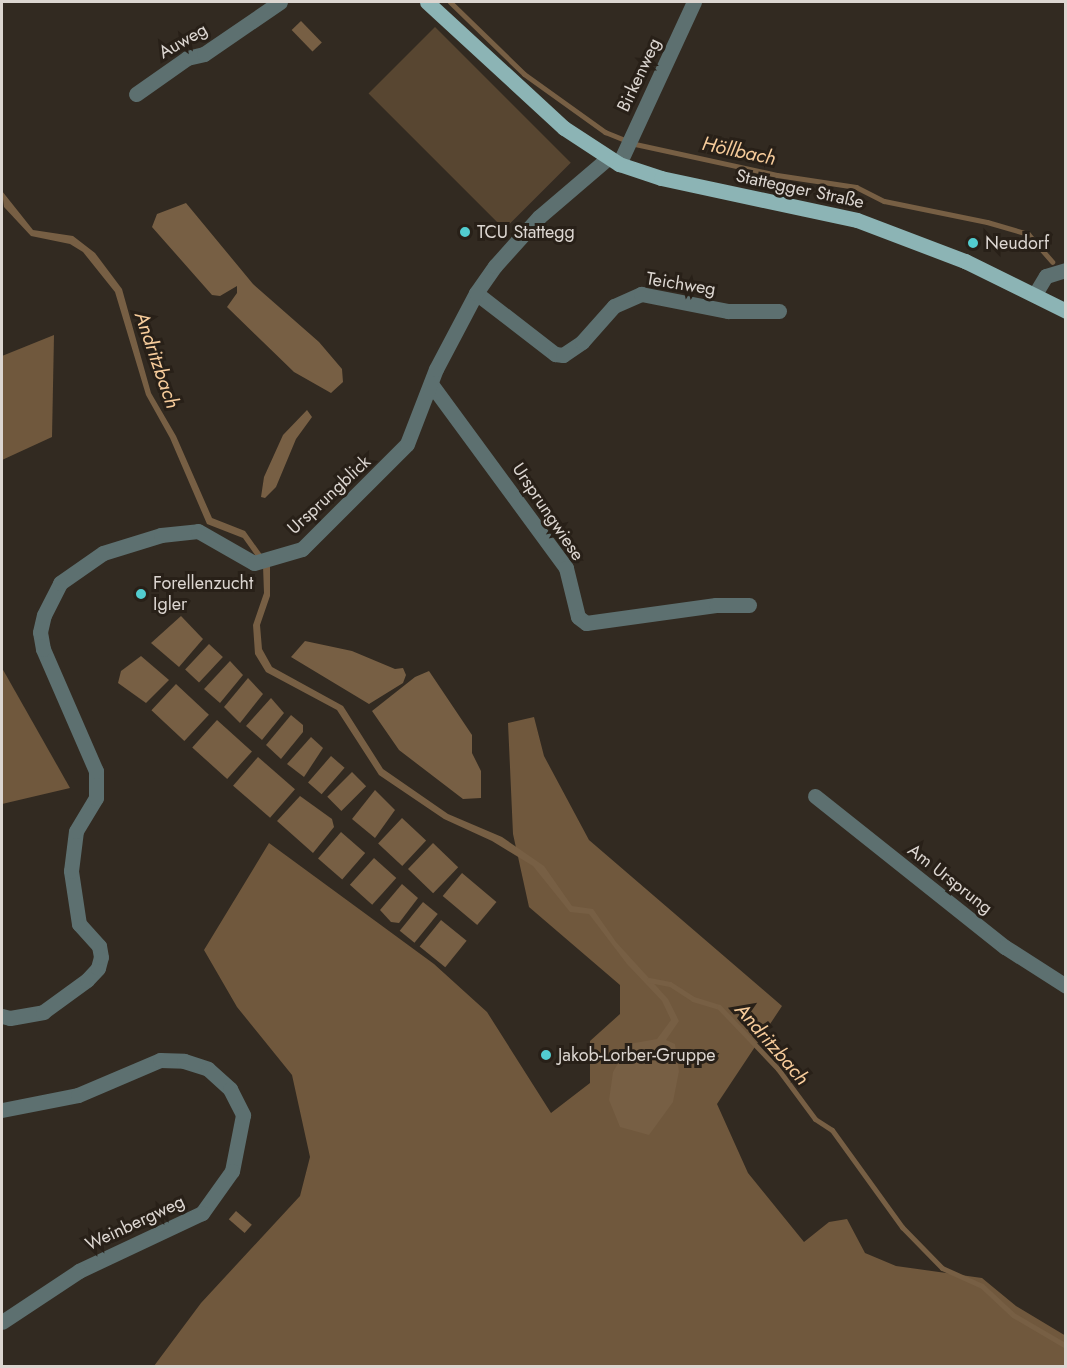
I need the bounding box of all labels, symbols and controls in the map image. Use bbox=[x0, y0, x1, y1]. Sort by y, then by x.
street label: Auweg bbox=[155, 19, 211, 63]
street label: Birkenweg bbox=[613, 35, 665, 115]
water label: Höllbach bbox=[700, 131, 778, 171]
street label: Stattegger Straße bbox=[734, 165, 866, 213]
place label: TCU Stattegg bbox=[477, 221, 575, 243]
marker: TCU Stattegg bbox=[458, 225, 472, 239]
place label: Neudorf bbox=[985, 232, 1049, 254]
marker: Neudorf bbox=[966, 236, 980, 250]
street label: Teichweg bbox=[645, 268, 717, 300]
water label: Andritzbach bbox=[129, 308, 185, 412]
street label: Ursprungblick bbox=[283, 451, 375, 539]
street label: Ursprungwiese bbox=[507, 459, 589, 565]
place label: Forellenzucht Igler bbox=[153, 573, 253, 616]
marker: Forellenzucht Igler bbox=[134, 587, 148, 601]
street label: Am Ursprung bbox=[903, 839, 997, 919]
water label: Andritzbach bbox=[730, 998, 814, 1090]
place label: Jakob-Lorber-Gruppe bbox=[558, 1044, 715, 1066]
marker: Jakob-Lorber-Gruppe bbox=[539, 1048, 553, 1062]
street label: Weinbergweg bbox=[82, 1191, 188, 1255]

